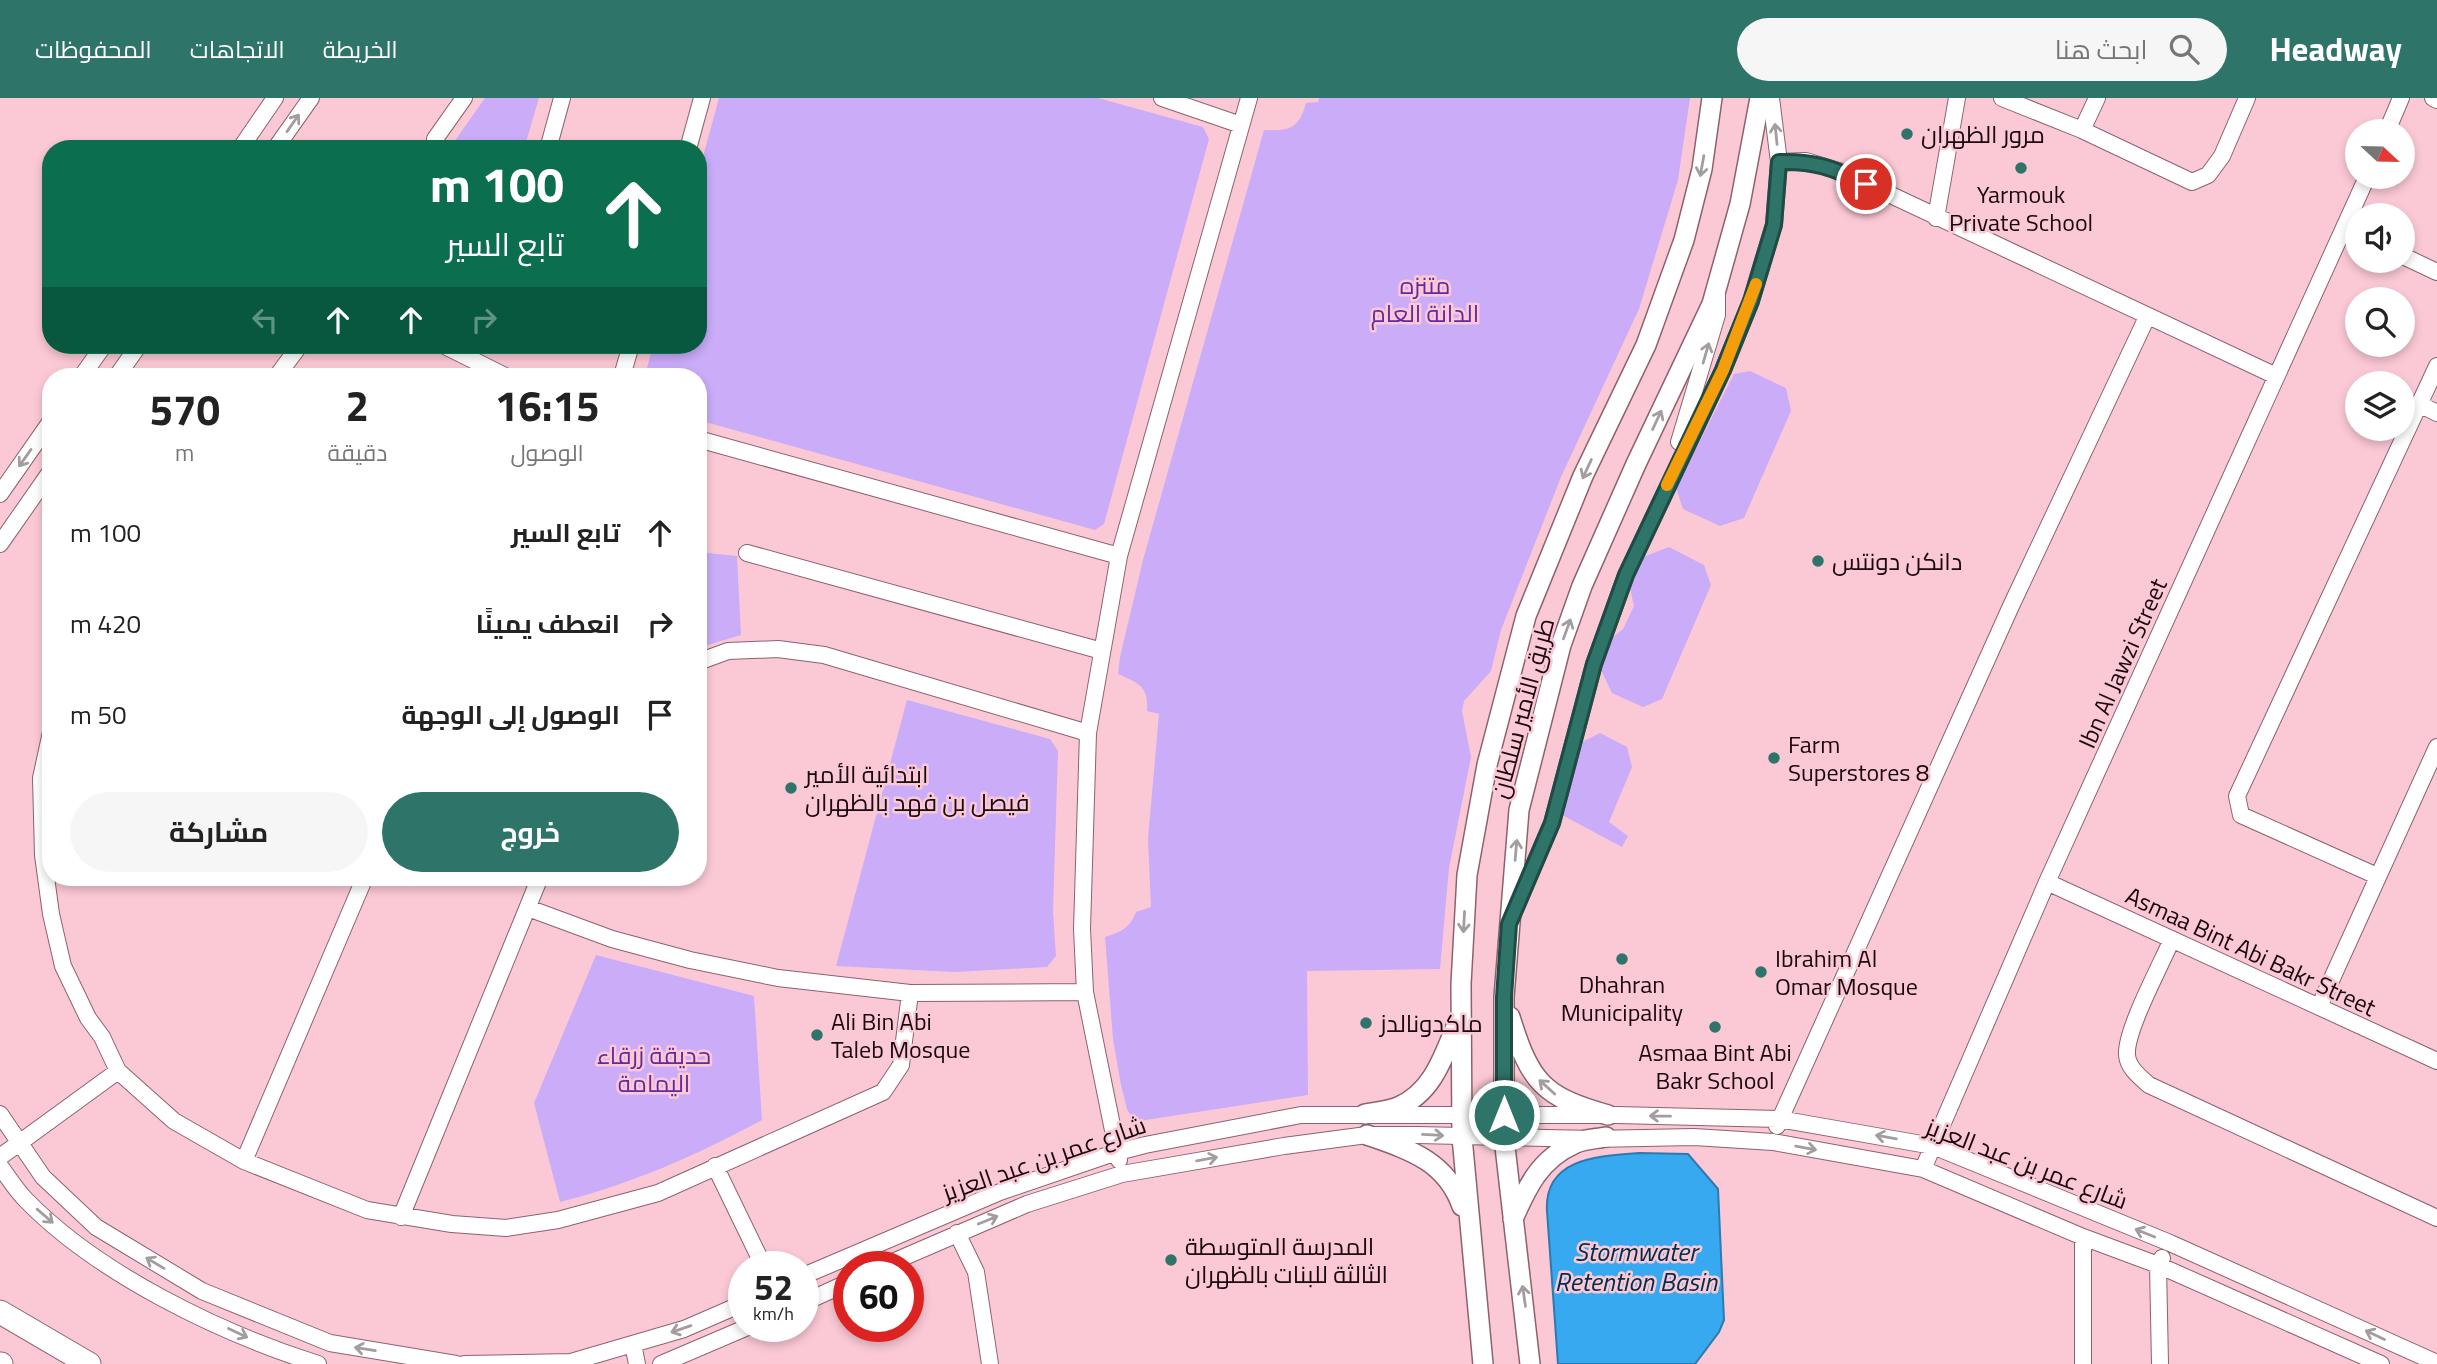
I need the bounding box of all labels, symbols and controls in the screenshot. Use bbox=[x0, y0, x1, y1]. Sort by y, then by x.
search box bbox=[1737, 18, 2227, 81]
text: Headway bbox=[2269, 24, 2402, 74]
text: ابحث هنا bbox=[2055, 30, 2147, 69]
icon: search bbox=[2165, 30, 2203, 68]
text: المحفوظات bbox=[35, 31, 152, 67]
text: الاتجاهات bbox=[190, 31, 285, 67]
text: الخريطة bbox=[323, 31, 398, 67]
one-way arrow bbox=[286, 114, 300, 133]
place label: مرور الظهران bbox=[1921, 116, 2045, 152]
north arrow bbox=[2345, 119, 2415, 189]
map controls bbox=[2345, 119, 2415, 441]
one-way arrow bbox=[1769, 123, 1782, 146]
marker: مرور الظهران bbox=[1899, 126, 1915, 142]
text: 100 m bbox=[430, 146, 564, 221]
one-way arrow bbox=[1695, 154, 1708, 177]
pin bbox=[1836, 154, 1896, 214]
marker: Yarmouk Private School bbox=[2013, 160, 2029, 176]
icon: arrive bbox=[1847, 165, 1885, 203]
icon: ahead bbox=[588, 168, 679, 259]
place label: Yarmouk Private School bbox=[1949, 176, 2093, 240]
button: sound bbox=[2345, 203, 2415, 273]
text: تابع السير bbox=[446, 220, 564, 268]
park label: متنزه الدانة العام bbox=[1371, 267, 1479, 331]
button: search bbox=[2345, 287, 2415, 357]
icon: left bbox=[246, 301, 284, 339]
icon: ahead bbox=[319, 301, 357, 339]
icon: ahead bbox=[392, 301, 430, 339]
icon: right bbox=[465, 301, 503, 339]
one-way arrow bbox=[1701, 342, 1714, 364]
button: layers bbox=[2345, 371, 2415, 441]
text: 2 bbox=[346, 373, 369, 437]
text: 16:15 bbox=[495, 373, 600, 437]
text: 570 bbox=[149, 377, 220, 441]
one-way arrow bbox=[1650, 410, 1664, 431]
text: m bbox=[175, 435, 194, 470]
text: دقيقة bbox=[327, 435, 387, 470]
text: الوصول bbox=[511, 435, 584, 470]
one-way arrow bbox=[18, 448, 32, 467]
one-way arrow bbox=[1580, 457, 1593, 479]
text: 100 m bbox=[70, 513, 141, 552]
text: تابع السير bbox=[511, 513, 620, 552]
icon: ahead bbox=[641, 514, 679, 552]
place label: دانكن دونتس bbox=[1832, 543, 1962, 579]
marker: دانكن دونتس bbox=[1810, 553, 1826, 569]
street label: Ibn Al Jawzi Street bbox=[2068, 572, 2176, 754]
text: 420 m bbox=[70, 604, 141, 643]
text: انعطف يمينًا bbox=[476, 604, 620, 643]
icon: right bbox=[641, 605, 679, 643]
street label: طريق الأمير سلطان bbox=[1481, 614, 1563, 802]
one-way arrow bbox=[1562, 618, 1574, 640]
text: 50 m bbox=[70, 695, 127, 734]
text: الوصول إلى الوجهة bbox=[401, 695, 620, 734]
icon: arrive bbox=[641, 696, 679, 734]
place label: Farm Superstores 8 bbox=[1788, 726, 1929, 790]
marker: Farm Superstores 8 bbox=[1766, 750, 1782, 766]
place label: ابتدائية الأمير فيصل بن فهد بالظهران bbox=[803, 756, 1030, 820]
marker: ابتدائية الأمير فيصل بن فهد بالظهران bbox=[783, 780, 799, 796]
button: مشاركة bbox=[70, 792, 368, 872]
button: خروج bbox=[382, 792, 679, 872]
one-way arrow bbox=[1509, 839, 1522, 862]
street label: Asmaa Bint Abi Bakr Street bbox=[2120, 877, 2383, 1025]
one-way arrow bbox=[1458, 910, 1471, 933]
place label: Ibrahim Al Omar Mosque bbox=[1775, 940, 1918, 1004]
marker: Dhahran Municipality bbox=[1614, 951, 1630, 967]
marker: Ibrahim Al Omar Mosque bbox=[1753, 964, 1769, 980]
place label: Dhahran Municipality bbox=[1561, 966, 1684, 1030]
place label: Ali Bin Abi Taleb Mosque bbox=[831, 1003, 970, 1067]
place label: ماكدونالدز bbox=[1378, 1005, 1483, 1041]
marker: ماكدونالدز bbox=[1358, 1015, 1374, 1031]
marker: Asmaa Bint Abi Bakr School bbox=[1707, 1019, 1723, 1035]
marker: Ali Bin Abi Taleb Mosque bbox=[809, 1027, 825, 1043]
place label: Asmaa Bint Abi Bakr School bbox=[1638, 1034, 1792, 1098]
park label: حديقة زرقاء اليمامة bbox=[597, 1037, 711, 1101]
position arrow bbox=[1467, 1078, 1541, 1152]
one-way arrow bbox=[1538, 1079, 1556, 1095]
street label: شارع عمر بن عبد العزيز bbox=[935, 1106, 1151, 1210]
street label: شارع عمر بن عبد العزيز bbox=[1919, 1107, 2133, 1218]
one-way arrow bbox=[1649, 1109, 1672, 1123]
one-way arrow bbox=[1421, 1129, 1444, 1142]
one-way arrow bbox=[1875, 1130, 1898, 1144]
one-way arrow bbox=[1794, 1142, 1817, 1156]
one-way arrow bbox=[1195, 1152, 1218, 1165]
one-way arrow bbox=[36, 1208, 54, 1224]
one-way arrow bbox=[977, 1213, 999, 1226]
one-way arrow bbox=[2134, 1225, 2156, 1238]
place label: المدرسة المتوسطة الثالثة للبنات بالظهران bbox=[1185, 1228, 1388, 1292]
water label: Stormwater Retention Basin bbox=[1555, 1232, 1718, 1301]
speed limit sign: 60 bbox=[833, 1251, 924, 1342]
marker: المدرسة المتوسطة الثالثة للبنات بالظهران bbox=[1163, 1252, 1179, 1268]
one-way arrow bbox=[146, 1256, 166, 1270]
text: 52 bbox=[754, 1260, 793, 1314]
one-way arrow bbox=[1517, 1285, 1530, 1308]
text: km/h bbox=[753, 1300, 794, 1327]
one-way arrow bbox=[670, 1323, 692, 1336]
one-way arrow bbox=[228, 1328, 249, 1341]
one-way arrow bbox=[2365, 1328, 2386, 1341]
one-way arrow bbox=[354, 1342, 376, 1355]

